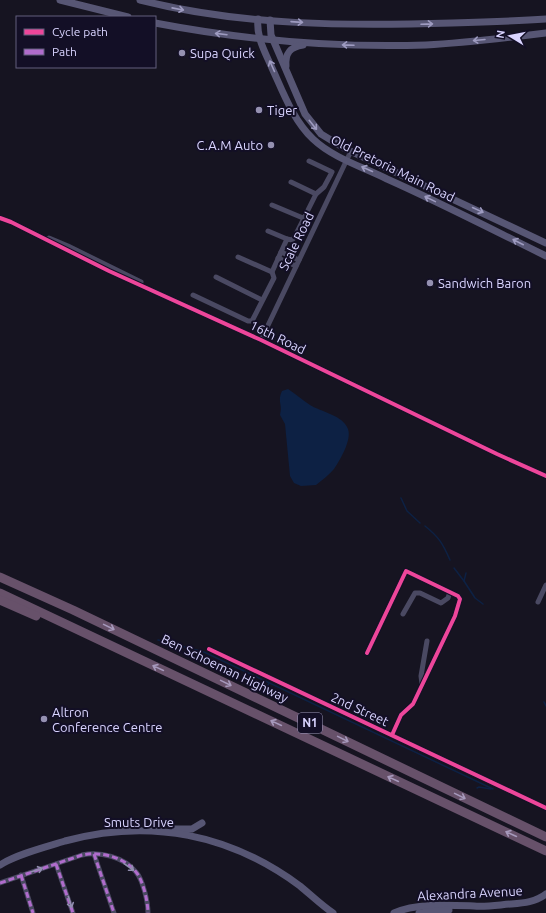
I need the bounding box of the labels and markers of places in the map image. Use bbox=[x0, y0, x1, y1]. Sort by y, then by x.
place label: Supa Quick bbox=[190, 46, 255, 61]
marker: Supa Quick bbox=[177, 48, 187, 58]
place label: Tiger bbox=[267, 103, 297, 117]
marker: Tiger bbox=[254, 105, 264, 115]
place label: C.A.M Auto bbox=[196, 138, 263, 152]
marker: C.A.M Auto bbox=[266, 140, 276, 150]
place label: Sandwich Baron bbox=[438, 276, 531, 290]
marker: Sandwich Baron bbox=[425, 278, 435, 288]
place label: Altron Conference Centre bbox=[52, 705, 163, 734]
marker: Altron Conference Centre bbox=[39, 714, 49, 724]

